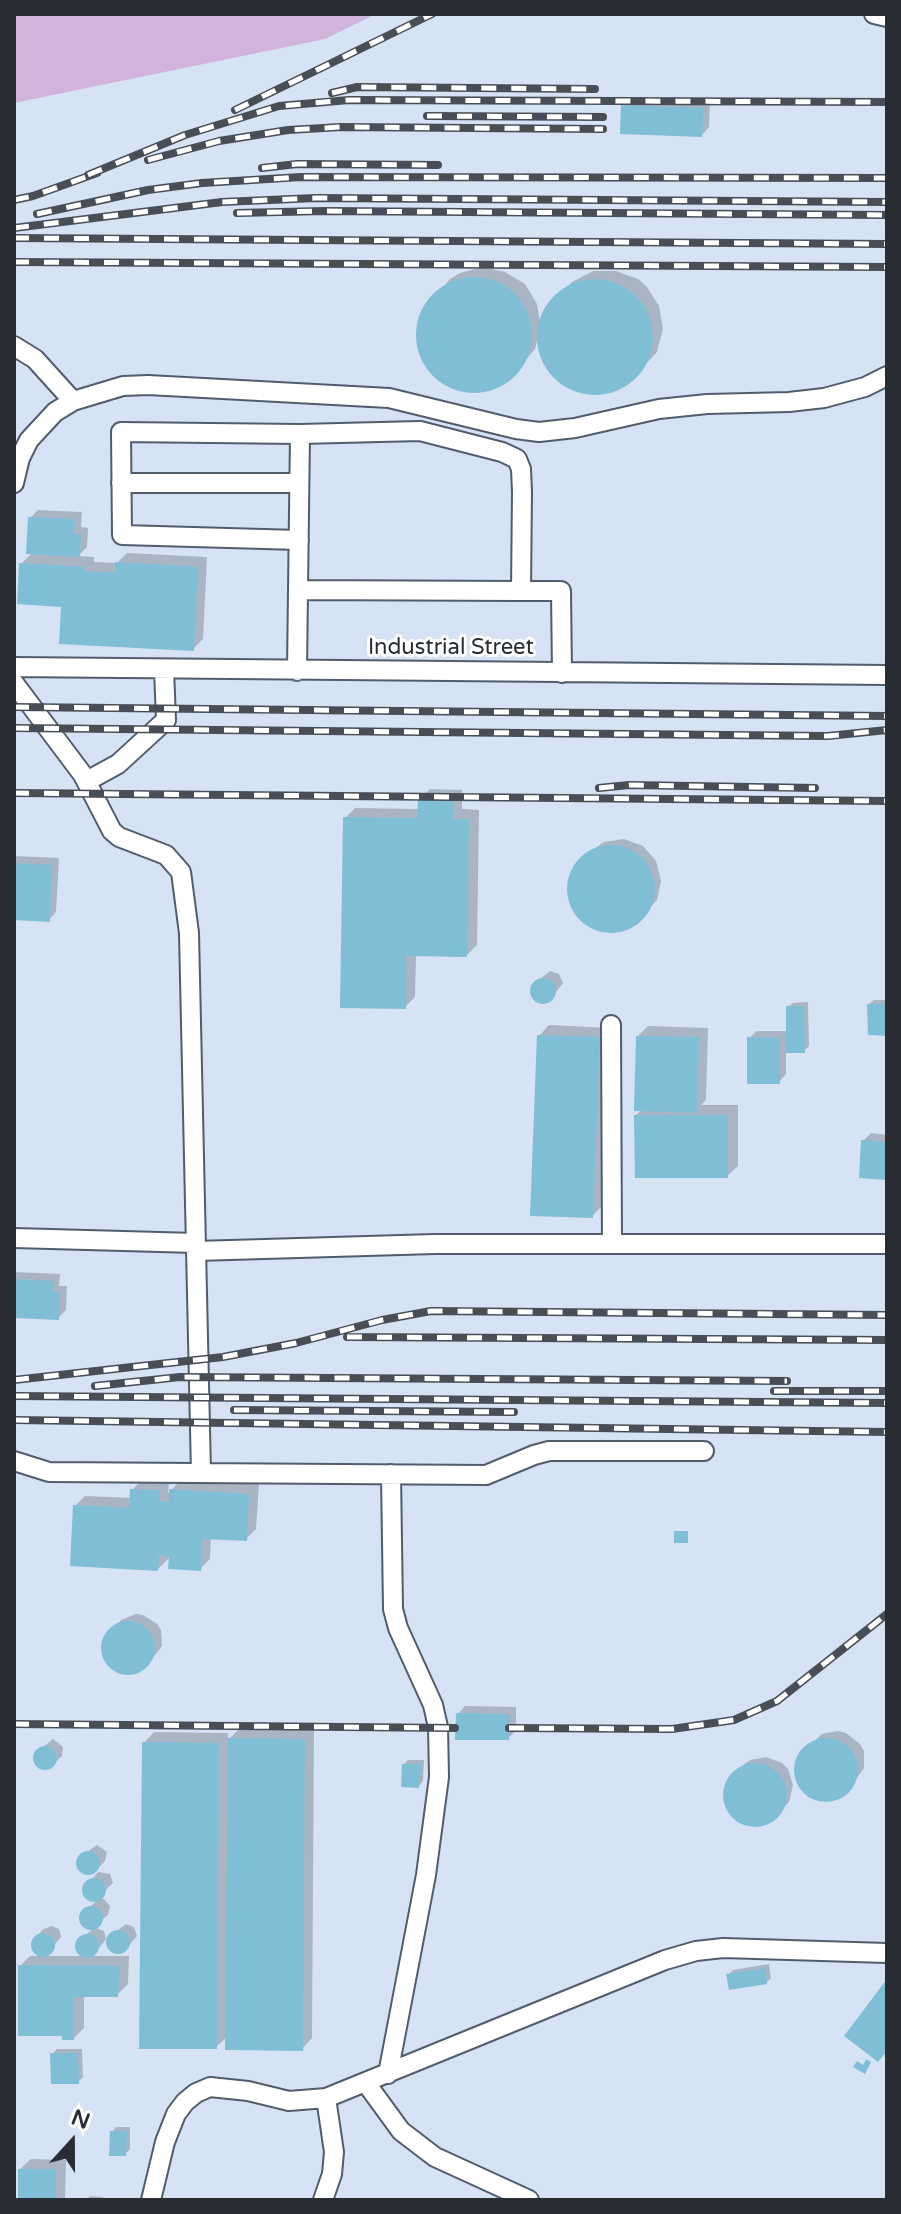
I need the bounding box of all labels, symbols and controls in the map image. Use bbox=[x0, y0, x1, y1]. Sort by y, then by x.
street label: Industrial Street bbox=[368, 635, 534, 661]
north arrow bbox=[32, 2102, 112, 2182]
text: N bbox=[68, 2104, 94, 2135]

